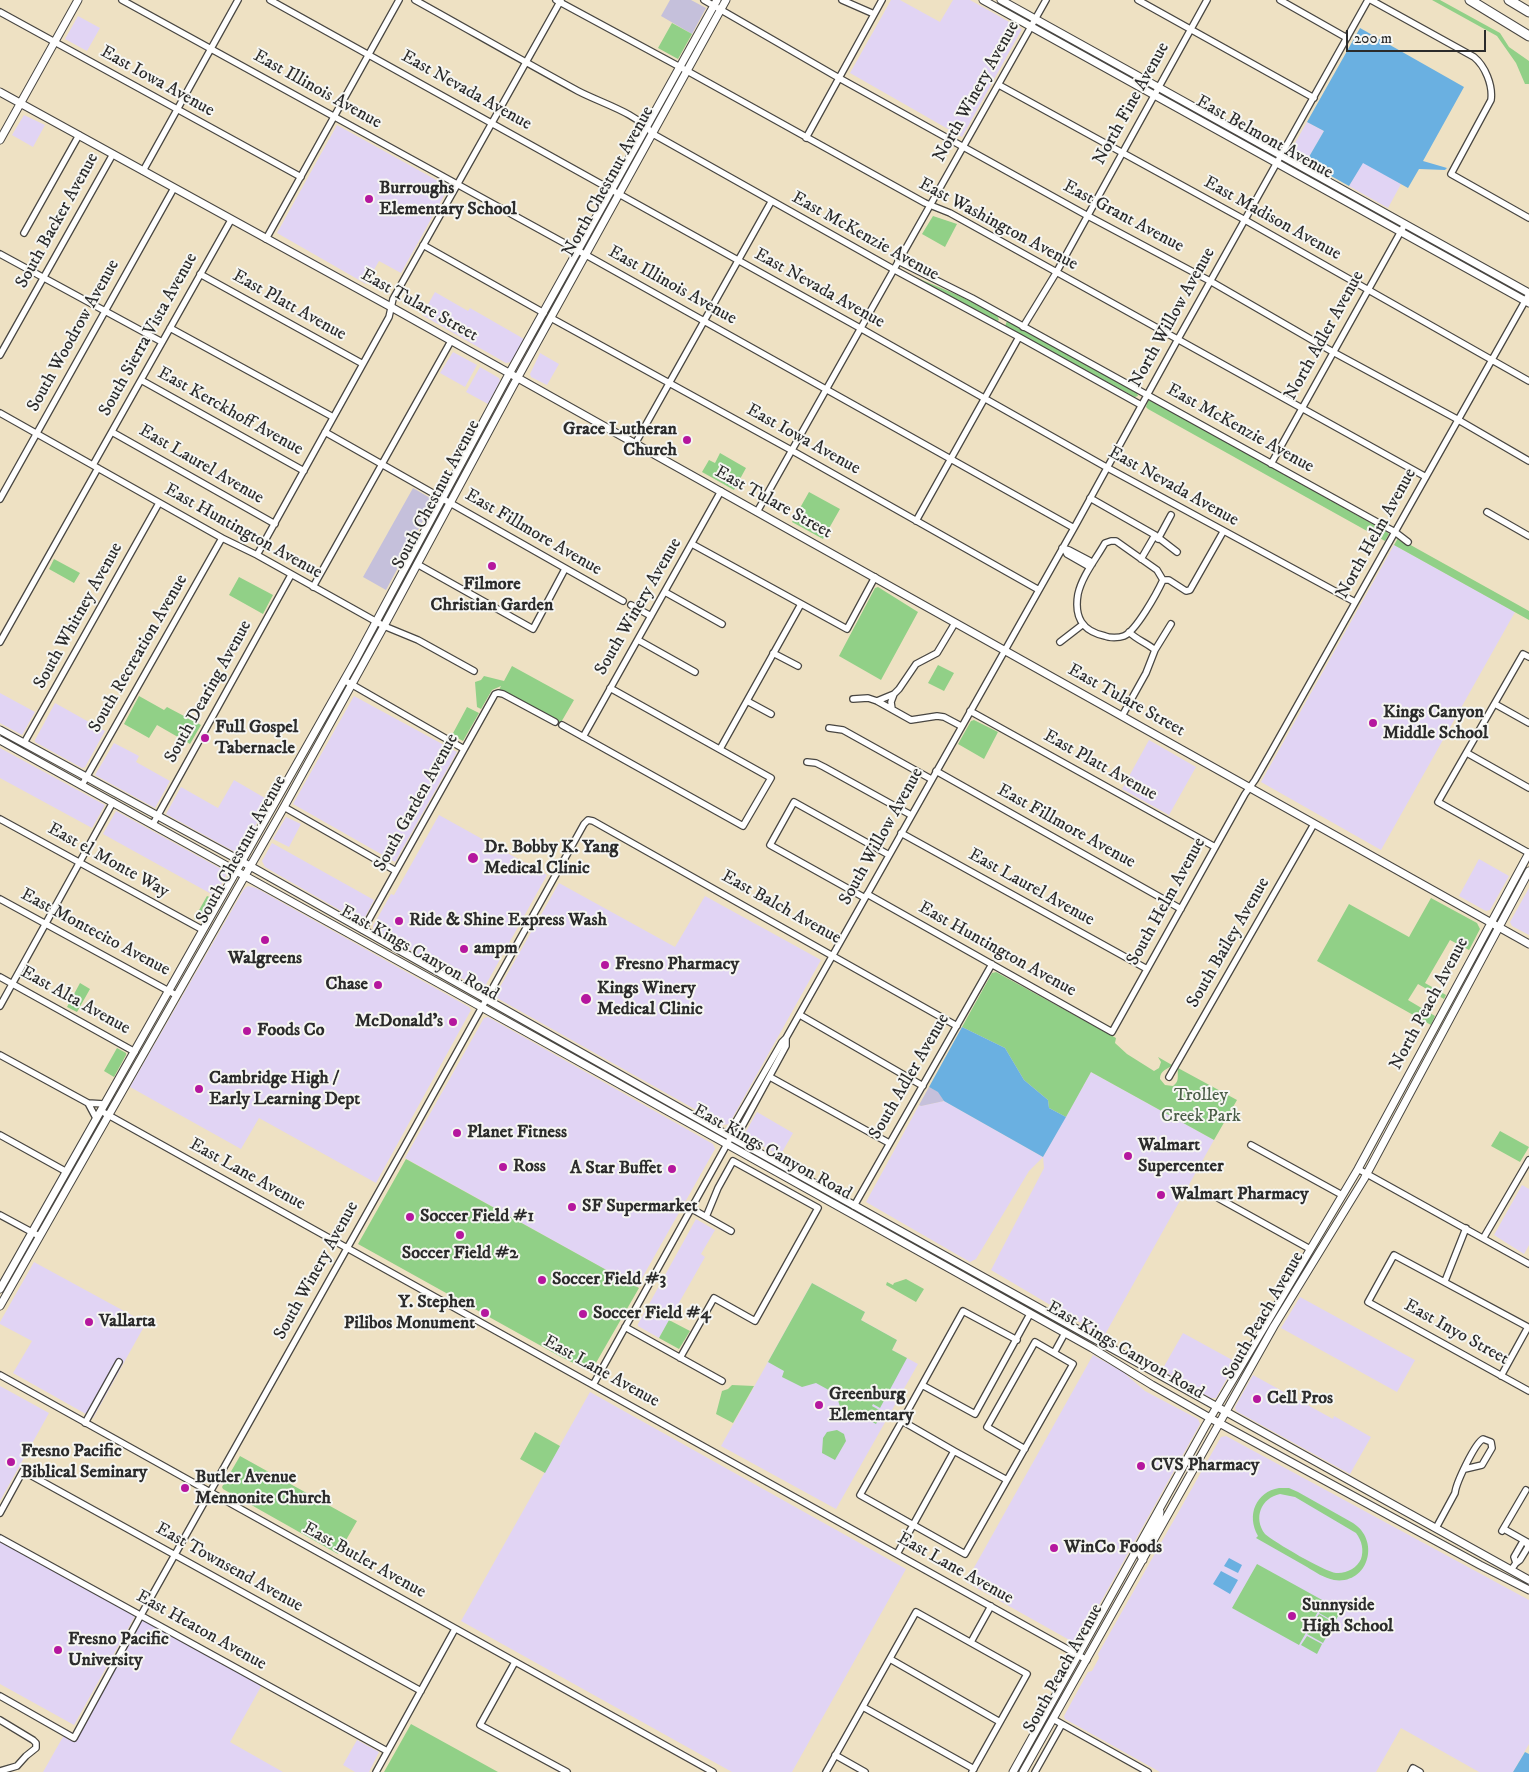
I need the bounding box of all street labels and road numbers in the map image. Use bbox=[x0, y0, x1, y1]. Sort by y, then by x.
street label: North Winery Avenue bbox=[929, 18, 1025, 166]
street label: North Fine Avenue bbox=[1089, 39, 1175, 169]
street label: East Iowa Avenue bbox=[96, 42, 218, 122]
street label: East Illinois Avenue bbox=[249, 46, 385, 134]
street label: East Nevada Avenue bbox=[397, 46, 535, 136]
street label: East Belmont Avenue bbox=[1192, 91, 1336, 185]
street label: North Chestnut Avenue bbox=[559, 103, 659, 261]
street label: South Backer Avenue bbox=[12, 150, 104, 292]
street label: East Madison Avenue bbox=[1200, 172, 1344, 266]
street label: East Washington Avenue bbox=[915, 174, 1081, 276]
street label: East Grant Avenue bbox=[1059, 176, 1187, 258]
street label: East McKenzie Avenue bbox=[788, 188, 942, 286]
street label: East Illinois Avenue bbox=[604, 242, 740, 330]
street label: East Nevada Avenue bbox=[750, 244, 888, 334]
street label: North Willow Avenue bbox=[1126, 244, 1220, 392]
street label: South Sierra Vista Avenue bbox=[95, 250, 203, 420]
street label: South Woodrow Avenue bbox=[23, 256, 125, 416]
street label: East Tulare Street bbox=[357, 265, 481, 347]
street label: East Platt Avenue bbox=[228, 266, 350, 346]
street label: North Adler Avenue bbox=[1281, 268, 1369, 404]
street label: East Kerckhoff Avenue bbox=[153, 363, 307, 461]
street label: East McKenzie Avenue bbox=[1163, 380, 1317, 478]
street label: East Iowa Avenue bbox=[742, 400, 864, 480]
street label: South Chestnut Avenue bbox=[388, 417, 486, 573]
street label: East Laurel Avenue bbox=[135, 420, 267, 510]
street label: East Nevada Avenue bbox=[1104, 442, 1242, 532]
street label: East Tulare Street bbox=[711, 462, 835, 544]
street label: North Helm Avenue bbox=[1332, 465, 1422, 603]
street label: East Huntington Avenue bbox=[160, 480, 326, 584]
street label: East Fillmore Avenue bbox=[461, 485, 605, 581]
street label: South Winery Avenue bbox=[591, 535, 687, 679]
street label: South Whitney Avenue bbox=[30, 539, 128, 693]
street label: South Recreation Avenue bbox=[85, 571, 193, 737]
street label: South Dearing Avenue bbox=[161, 617, 257, 767]
street label: East Tulare Street bbox=[1064, 660, 1188, 742]
street label: East Platt Avenue bbox=[1039, 726, 1161, 806]
street label: South Garden Avenue bbox=[370, 730, 464, 876]
street label: South Willow Avenue bbox=[835, 765, 929, 909]
street label: South Chestnut Avenue bbox=[192, 772, 292, 928]
street label: East Fillmore Avenue bbox=[993, 780, 1139, 874]
street label: East el Monte Way bbox=[43, 819, 173, 903]
street label: South Helm Avenue bbox=[1123, 834, 1211, 970]
street label: East Laurel Avenue bbox=[964, 844, 1098, 932]
street label: East Balch Avenue bbox=[717, 866, 845, 950]
street label: South Bailey Avenue bbox=[1183, 874, 1275, 1012]
street label: East Montecito Avenue bbox=[17, 884, 173, 982]
street label: East Huntington Avenue bbox=[914, 898, 1080, 1002]
street label: East Kings Canyon Road bbox=[336, 901, 502, 1007]
street label: North Peach Avenue bbox=[1386, 934, 1474, 1074]
street label: East Alta Avenue bbox=[16, 962, 134, 1040]
street label: South Adler Avenue bbox=[865, 1010, 955, 1144]
street label: East Kings Canyon Road bbox=[689, 1100, 855, 1206]
street label: East Lane Avenue bbox=[185, 1134, 309, 1216]
street label: South Winery Avenue bbox=[270, 1198, 364, 1344]
street label: South Peach Avenue bbox=[1219, 1248, 1309, 1384]
street label: East Inyo Street bbox=[1400, 1295, 1512, 1371]
street label: East Kings Canyon Road bbox=[1043, 1297, 1207, 1405]
street label: East Lane Avenue bbox=[539, 1331, 663, 1413]
street label: East Butler Avenue bbox=[299, 1518, 429, 1604]
street label: East Townsend Avenue bbox=[152, 1519, 306, 1617]
street label: East Lane Avenue bbox=[893, 1528, 1017, 1610]
street label: East Heaton Avenue bbox=[132, 1586, 270, 1676]
street label: South Peach Avenue bbox=[1020, 1601, 1108, 1737]

